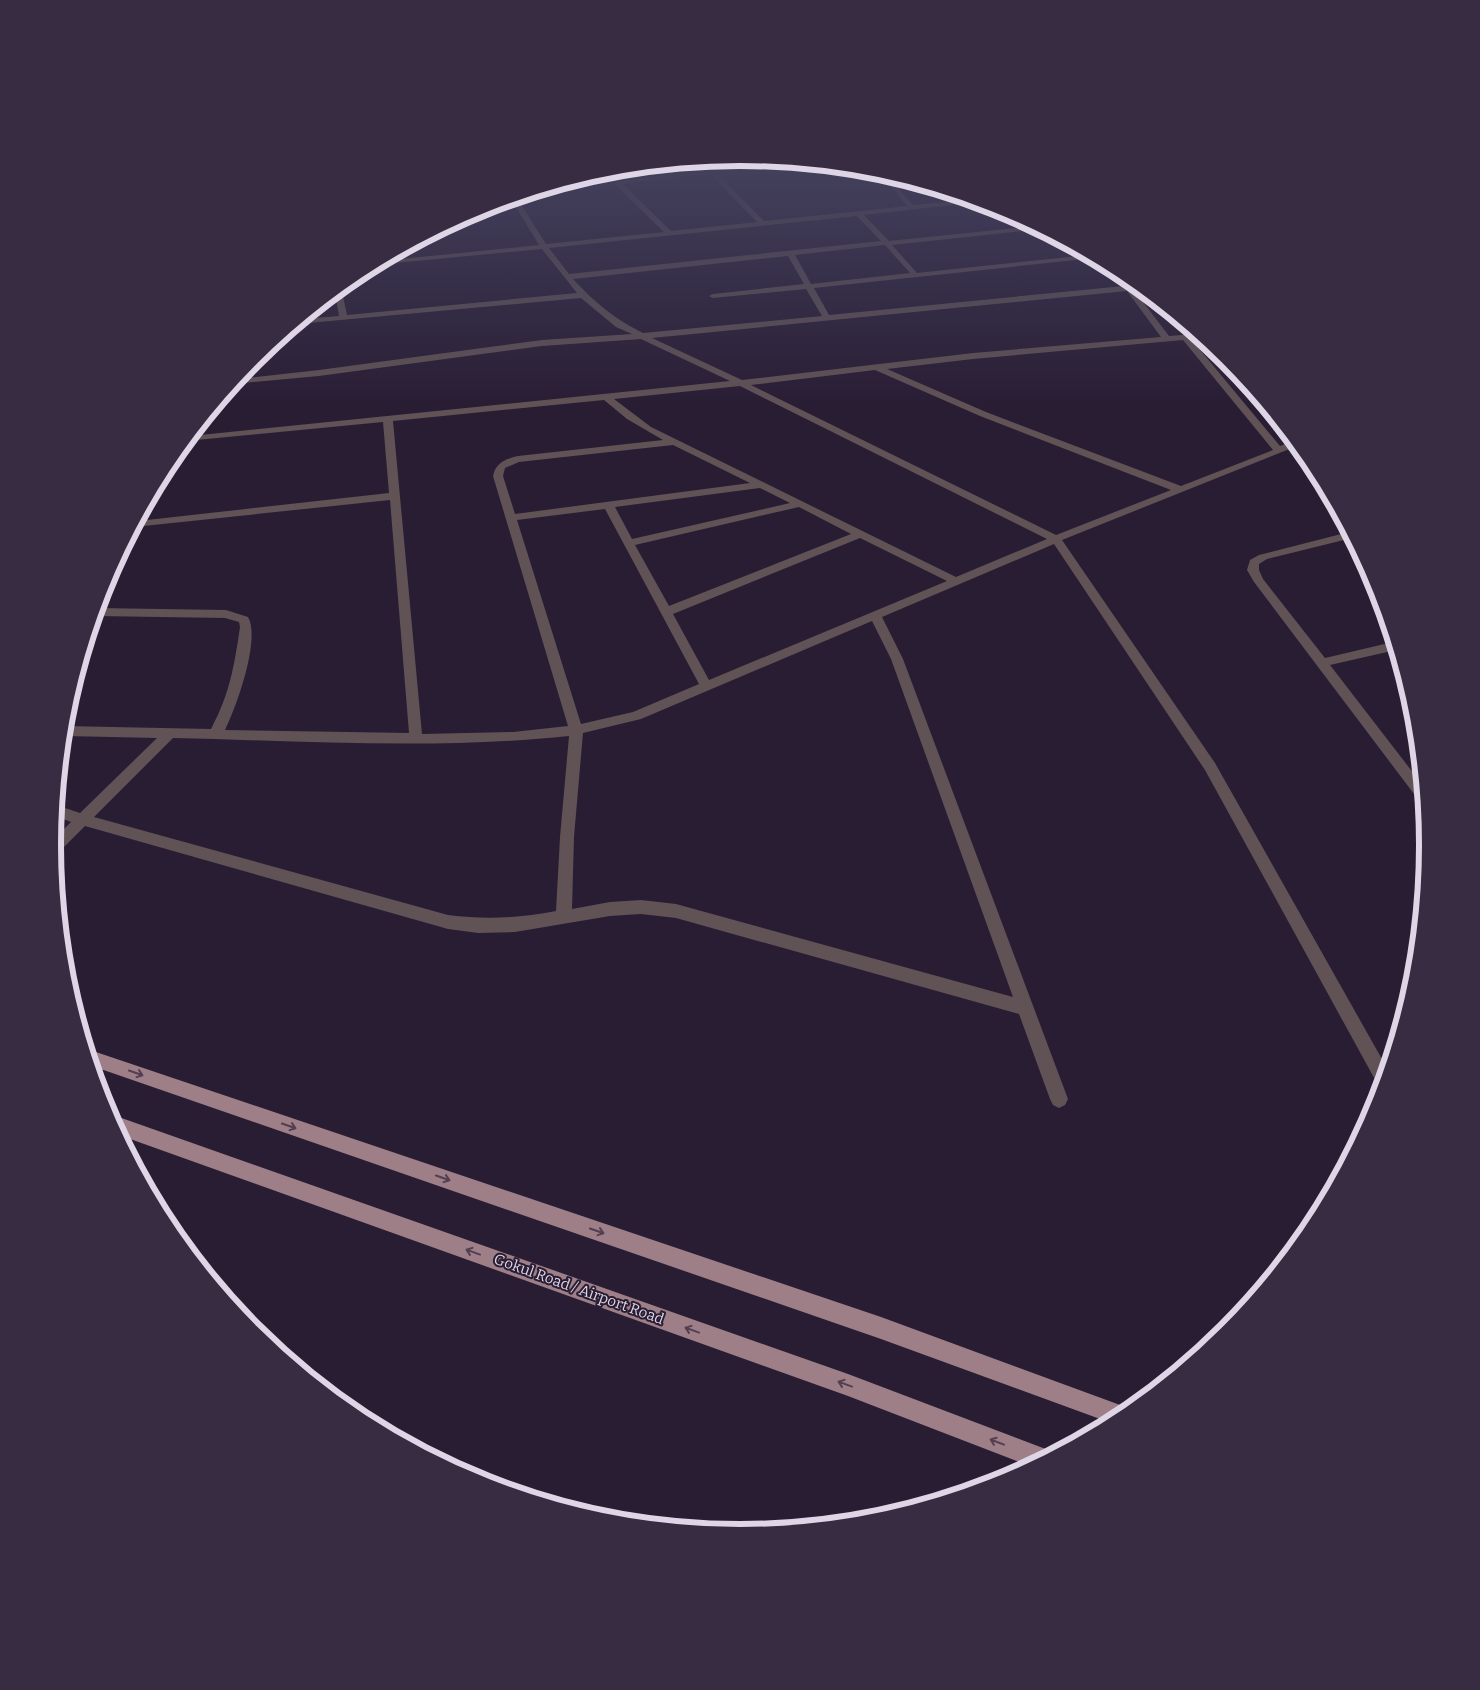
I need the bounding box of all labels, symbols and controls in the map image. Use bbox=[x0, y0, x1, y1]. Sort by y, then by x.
one-way arrow bbox=[127, 1069, 143, 1078]
one-way arrow bbox=[281, 1122, 297, 1131]
one-way arrow bbox=[435, 1174, 450, 1183]
one-way arrow bbox=[589, 1227, 604, 1236]
one-way arrow bbox=[466, 1247, 481, 1256]
street label: Gokul Road / Airport Road bbox=[491, 1250, 667, 1328]
one-way arrow bbox=[685, 1325, 700, 1334]
one-way arrow bbox=[838, 1379, 853, 1388]
one-way arrow bbox=[990, 1437, 1005, 1446]

